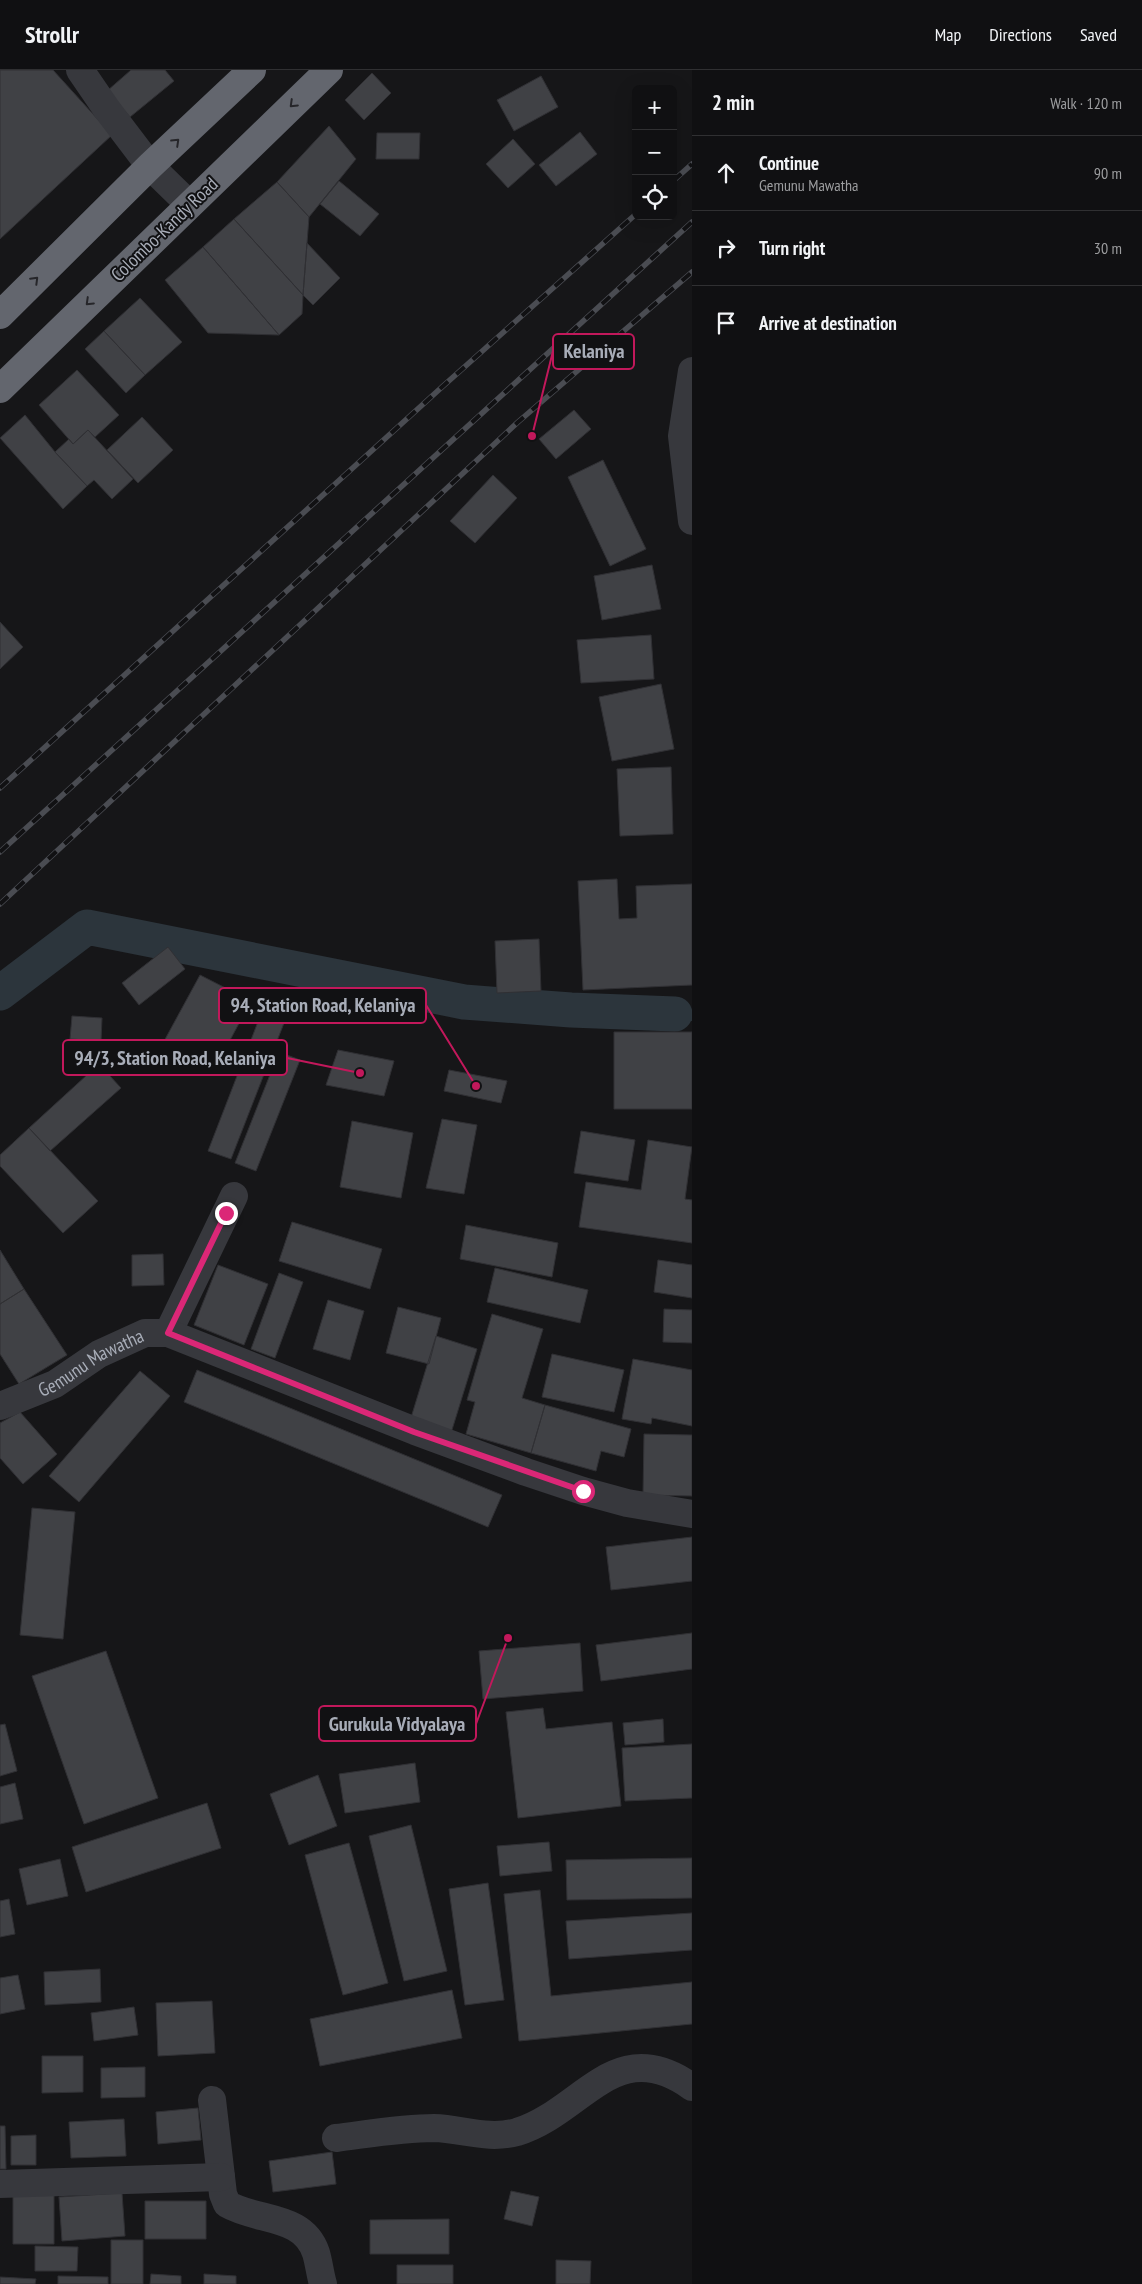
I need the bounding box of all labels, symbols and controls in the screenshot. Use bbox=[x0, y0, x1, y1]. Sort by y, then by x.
text: Strollr bbox=[25, 19, 79, 50]
text: Map bbox=[935, 23, 961, 46]
text: Directions bbox=[989, 23, 1052, 46]
text: Saved bbox=[1080, 23, 1117, 46]
map controls bbox=[632, 85, 677, 220]
button: + bbox=[632, 85, 677, 130]
text: 2 min bbox=[712, 89, 754, 116]
text: Walk · 120 m bbox=[1050, 93, 1122, 113]
one-way arrow bbox=[290, 98, 299, 107]
button: − bbox=[632, 130, 677, 175]
one-way arrow bbox=[170, 139, 179, 148]
text: Continue bbox=[759, 151, 819, 175]
icon: ahead bbox=[712, 159, 740, 187]
text: 90 m bbox=[1094, 163, 1122, 183]
street label: Colombo-Kandy Road bbox=[105, 172, 223, 286]
button: locate bbox=[632, 175, 677, 220]
text: Gemunu Mawatha bbox=[759, 175, 858, 195]
icon: right bbox=[712, 234, 740, 262]
text: Turn right bbox=[759, 236, 825, 260]
text: 30 m bbox=[1094, 238, 1122, 258]
one-way arrow bbox=[29, 277, 38, 286]
one-way arrow bbox=[86, 296, 95, 305]
icon: arrive bbox=[712, 309, 740, 337]
text: Arrive at destination bbox=[759, 311, 897, 335]
callout: Kelaniya bbox=[553, 334, 634, 369]
text: Kelaniya bbox=[564, 338, 625, 364]
callout: 94, Station Road, Kelaniya bbox=[219, 988, 426, 1023]
text: 94, Station Road, Kelaniya bbox=[231, 992, 416, 1018]
callout: 94/3, Station Road, Kelaniya bbox=[63, 1040, 287, 1075]
text: 94/3, Station Road, Kelaniya bbox=[74, 1045, 276, 1071]
route end bbox=[215, 1202, 238, 1225]
street label: Gemunu Mawatha bbox=[34, 1323, 147, 1402]
route start bbox=[572, 1480, 595, 1503]
callout: Gurukula Vidyalaya bbox=[319, 1706, 476, 1741]
text: Gurukula Vidyalaya bbox=[329, 1711, 465, 1737]

